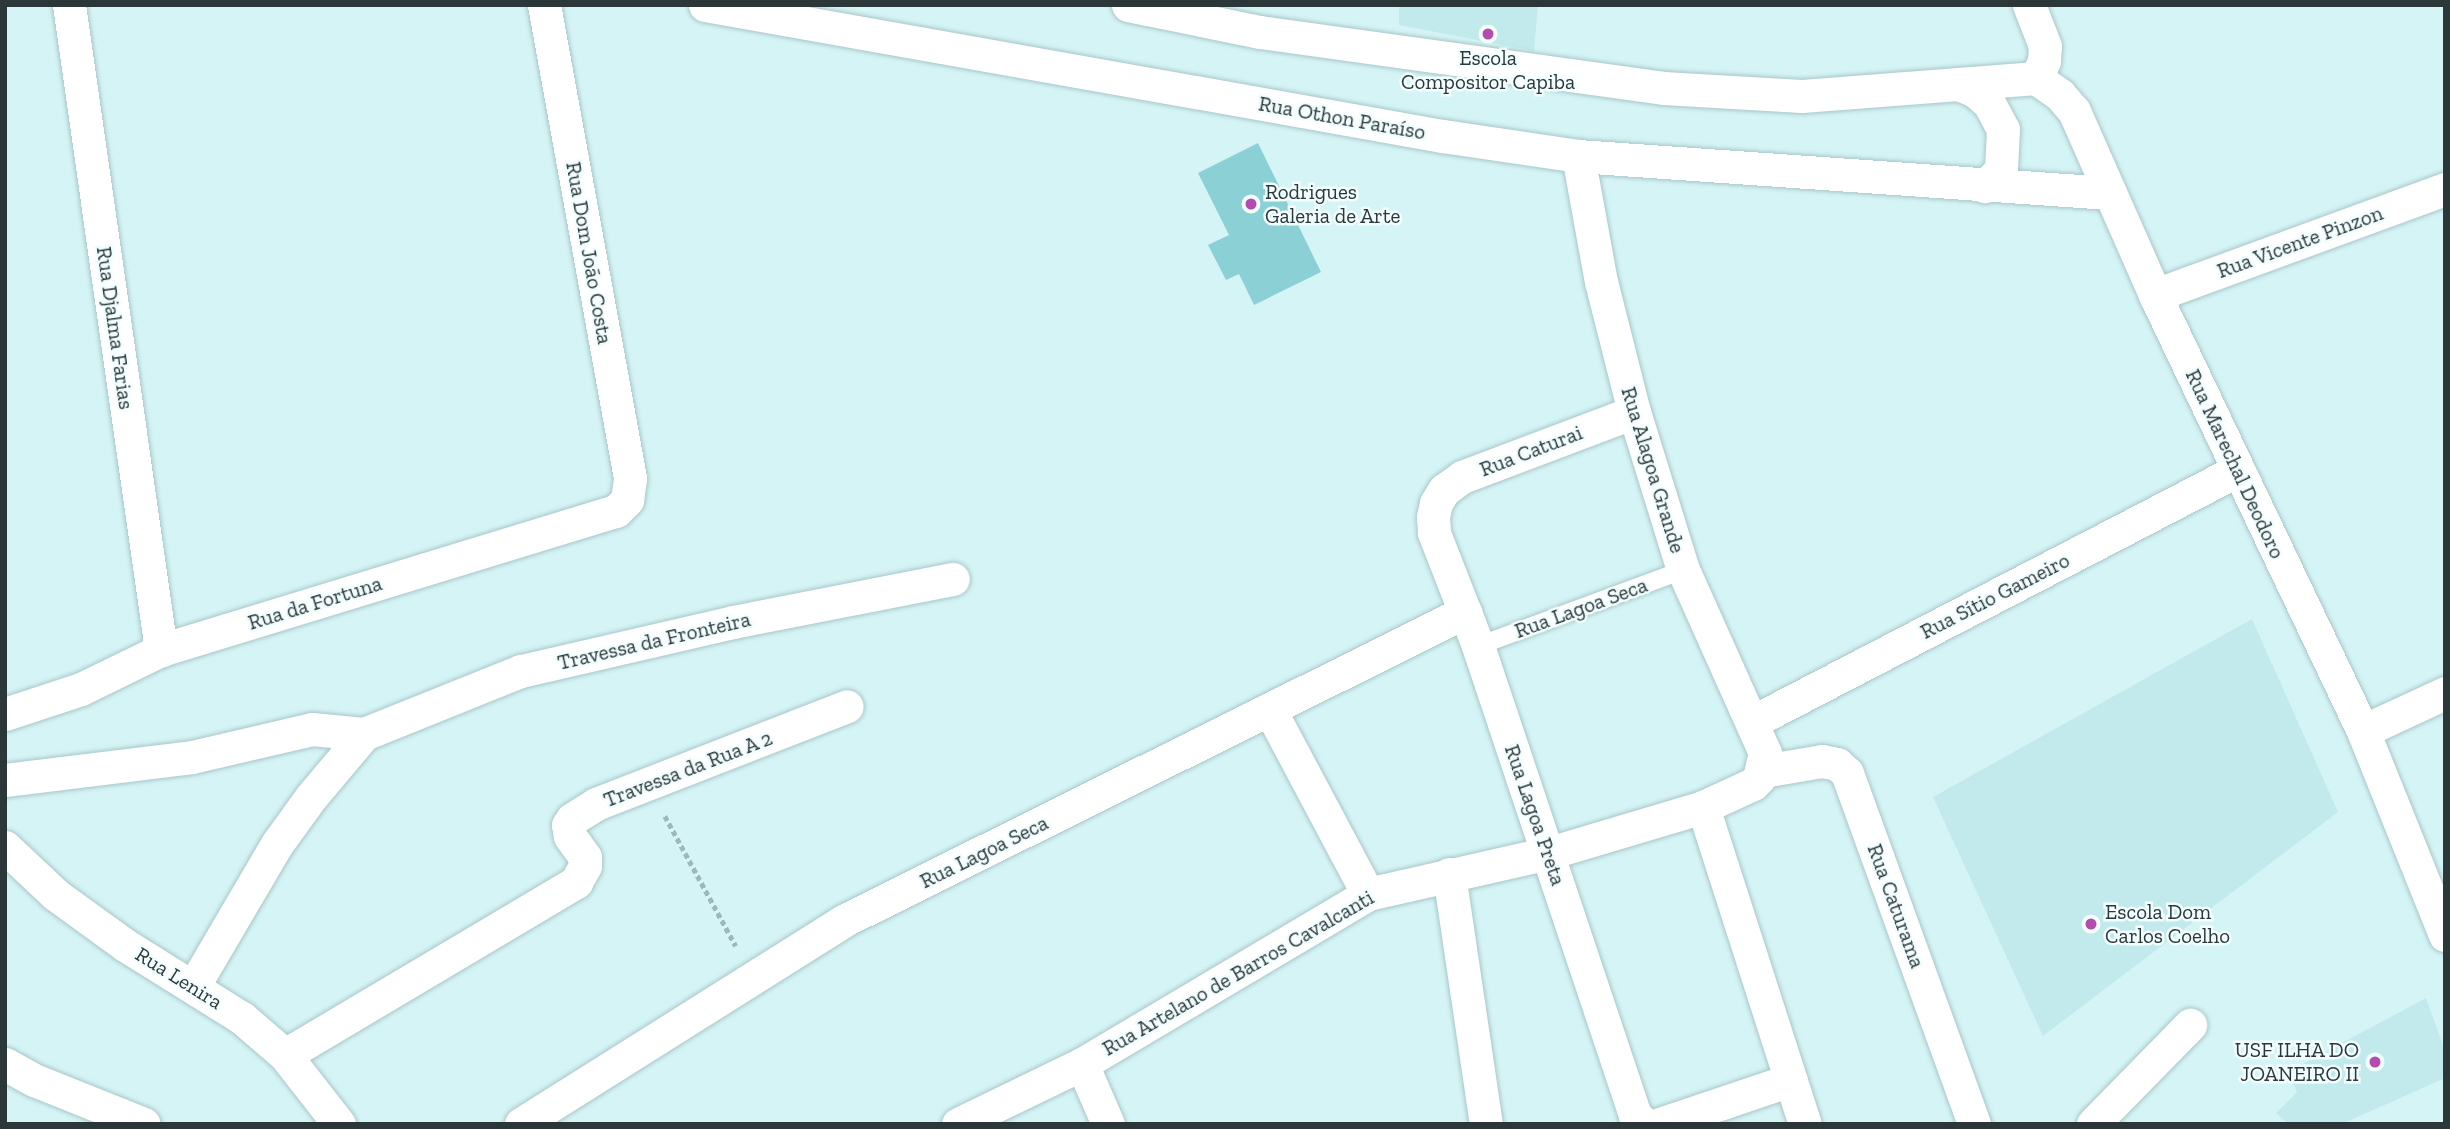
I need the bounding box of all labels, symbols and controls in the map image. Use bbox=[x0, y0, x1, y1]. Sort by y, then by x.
marker: Escola Compositor Capiba bbox=[1480, 26, 1496, 42]
place label: Escola Compositor Capiba bbox=[1401, 45, 1575, 95]
street label: Rua Othon Paraíso bbox=[1257, 91, 1427, 145]
street label: Rua Dom João Costa bbox=[561, 160, 617, 346]
place label: Rodrigues Galeria de Arte bbox=[1265, 179, 1401, 229]
marker: Rodrigues Galeria de Arte bbox=[1243, 196, 1259, 212]
street label: Rua Vicente Pinzon bbox=[2213, 200, 2387, 284]
street label: Rua Djalma Farias bbox=[91, 245, 139, 411]
street label: Rua Marechal Deodoro bbox=[2180, 365, 2290, 563]
street label: Rua Alagoa Grande bbox=[1616, 384, 1690, 556]
street label: Rua Caturai bbox=[1476, 420, 1586, 482]
street label: Rua Sítio Gameiro bbox=[1916, 548, 2074, 644]
street label: Rua da Fortuna bbox=[245, 571, 385, 635]
street label: Rua Lagoa Seca bbox=[1511, 572, 1651, 644]
street label: Travessa da Fronteira bbox=[555, 607, 753, 675]
street label: Travessa da Rua A 2 bbox=[599, 725, 777, 813]
street label: Rua Lagoa Preta bbox=[1499, 741, 1571, 889]
street label: Rua Lagoa Seca bbox=[916, 810, 1052, 894]
street label: Rua Caturama bbox=[1862, 841, 1930, 971]
street label: Rua Artelano de Barros Cavalcanti bbox=[1098, 885, 1378, 1061]
place label: Escola Dom Carlos Coelho bbox=[2105, 899, 2230, 949]
marker: Escola Dom Carlos Coelho bbox=[2083, 916, 2099, 932]
street label: Rua Lenira bbox=[131, 941, 227, 1015]
place label: USF ILHA DO JOANEIRO II bbox=[2234, 1037, 2359, 1087]
marker: USF ILHA DO JOANEIRO II bbox=[2365, 1052, 2385, 1072]

